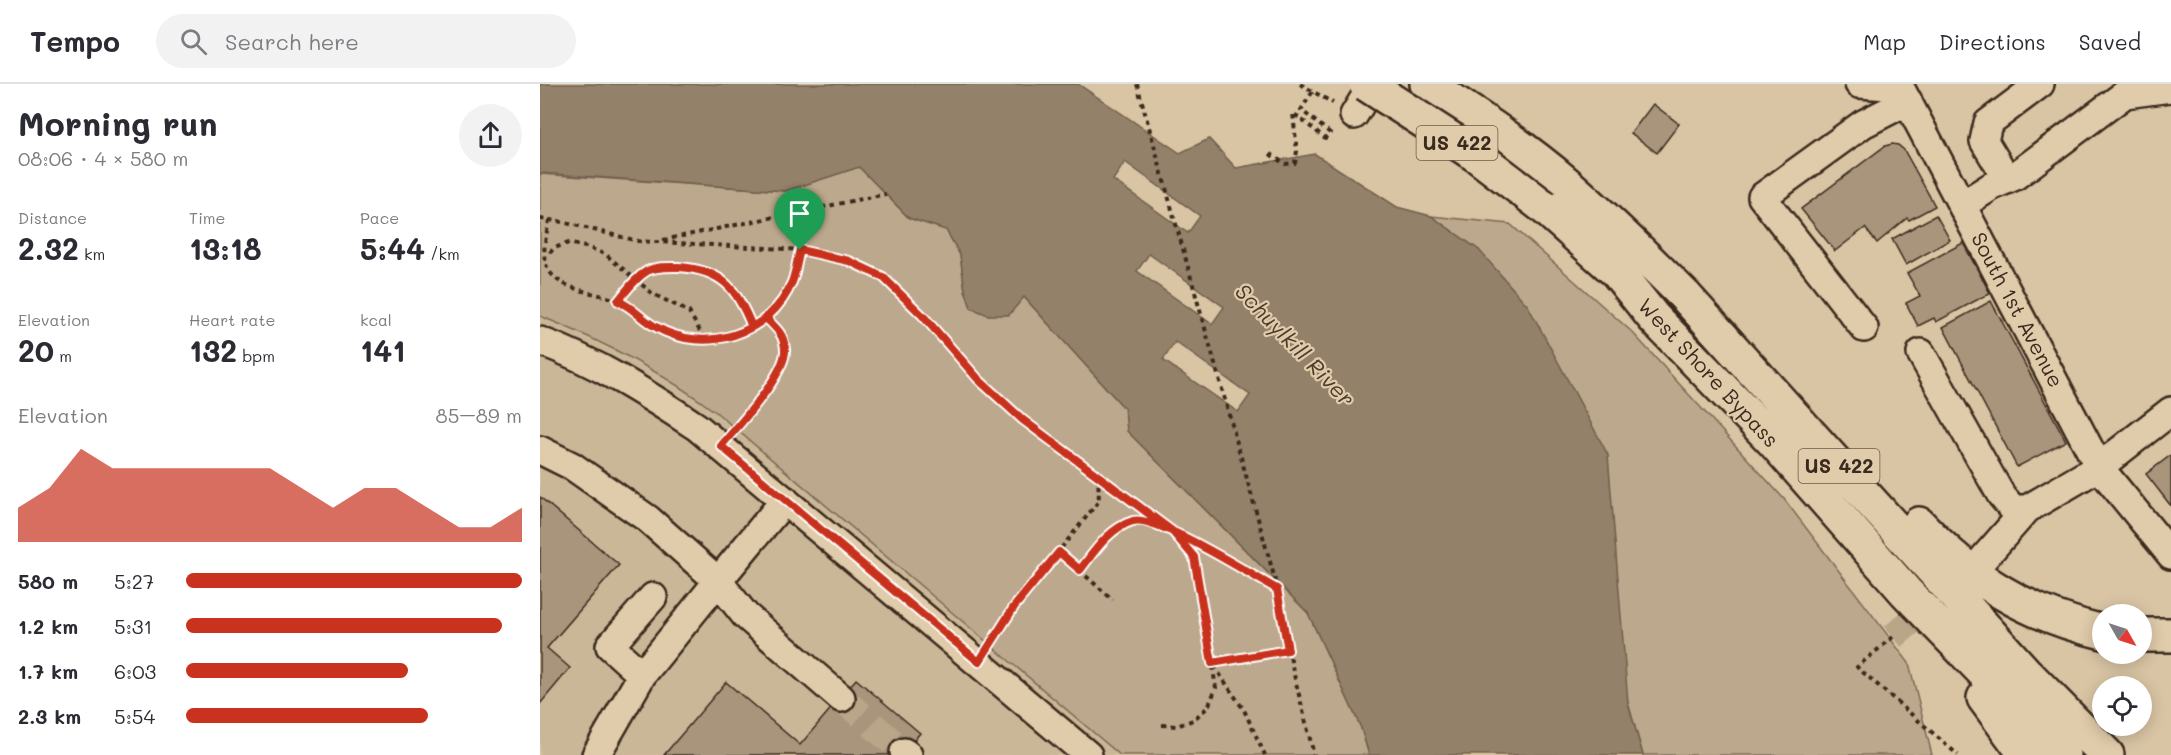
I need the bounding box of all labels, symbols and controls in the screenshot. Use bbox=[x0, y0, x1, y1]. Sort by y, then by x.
search box bbox=[156, 14, 576, 68]
text: Tempo bbox=[30, 23, 120, 59]
icon: search bbox=[177, 25, 210, 58]
text: Search here bbox=[225, 27, 359, 56]
text: Map bbox=[1863, 28, 1906, 55]
text: Directions bbox=[1939, 28, 2046, 55]
text: Saved bbox=[2079, 28, 2141, 55]
text: Morning run bbox=[18, 101, 218, 144]
button: share bbox=[459, 104, 522, 167]
road number: US 422 bbox=[1416, 126, 1498, 160]
text: 08:06 · 4 × 580 m bbox=[18, 145, 188, 171]
pin bbox=[774, 188, 825, 250]
icon: arrive bbox=[783, 197, 816, 230]
text: Distance bbox=[18, 207, 87, 228]
text: Time bbox=[189, 207, 225, 228]
text: Pace bbox=[360, 207, 399, 228]
street label: South 1st Avenue bbox=[1966, 227, 2071, 391]
text: 2.32 bbox=[18, 228, 79, 268]
text: 13:18 bbox=[189, 228, 262, 268]
text: 5:44 bbox=[360, 228, 425, 268]
text: km bbox=[79, 243, 105, 264]
text: /km bbox=[425, 243, 460, 264]
water label: Schuylkill River bbox=[1229, 277, 1362, 412]
street label: West Shore Bypass bbox=[1633, 292, 1785, 452]
text: Elevation bbox=[18, 309, 90, 330]
text: Heart rate bbox=[189, 309, 275, 330]
text: kcal bbox=[360, 309, 392, 330]
text: 20 bbox=[18, 330, 54, 370]
text: 132 bbox=[189, 330, 237, 370]
text: 141 bbox=[360, 330, 406, 370]
text: m bbox=[54, 345, 72, 366]
text: bpm bbox=[237, 345, 275, 366]
text: Elevation bbox=[18, 402, 108, 428]
text: 85–89 m bbox=[436, 402, 522, 428]
road number: US 422 bbox=[1798, 449, 1880, 483]
text: 580 m bbox=[18, 568, 78, 594]
text: 5:27 bbox=[114, 568, 154, 594]
north arrow bbox=[2092, 604, 2152, 664]
map controls bbox=[2092, 604, 2152, 736]
text: 1.2 km bbox=[18, 613, 78, 639]
text: 5:31 bbox=[114, 613, 153, 639]
text: 1.7 km bbox=[18, 658, 78, 684]
text: 6:03 bbox=[114, 658, 156, 684]
button: locate bbox=[2092, 676, 2152, 736]
text: 2.3 km bbox=[18, 703, 81, 729]
text: 5:54 bbox=[114, 703, 155, 729]

